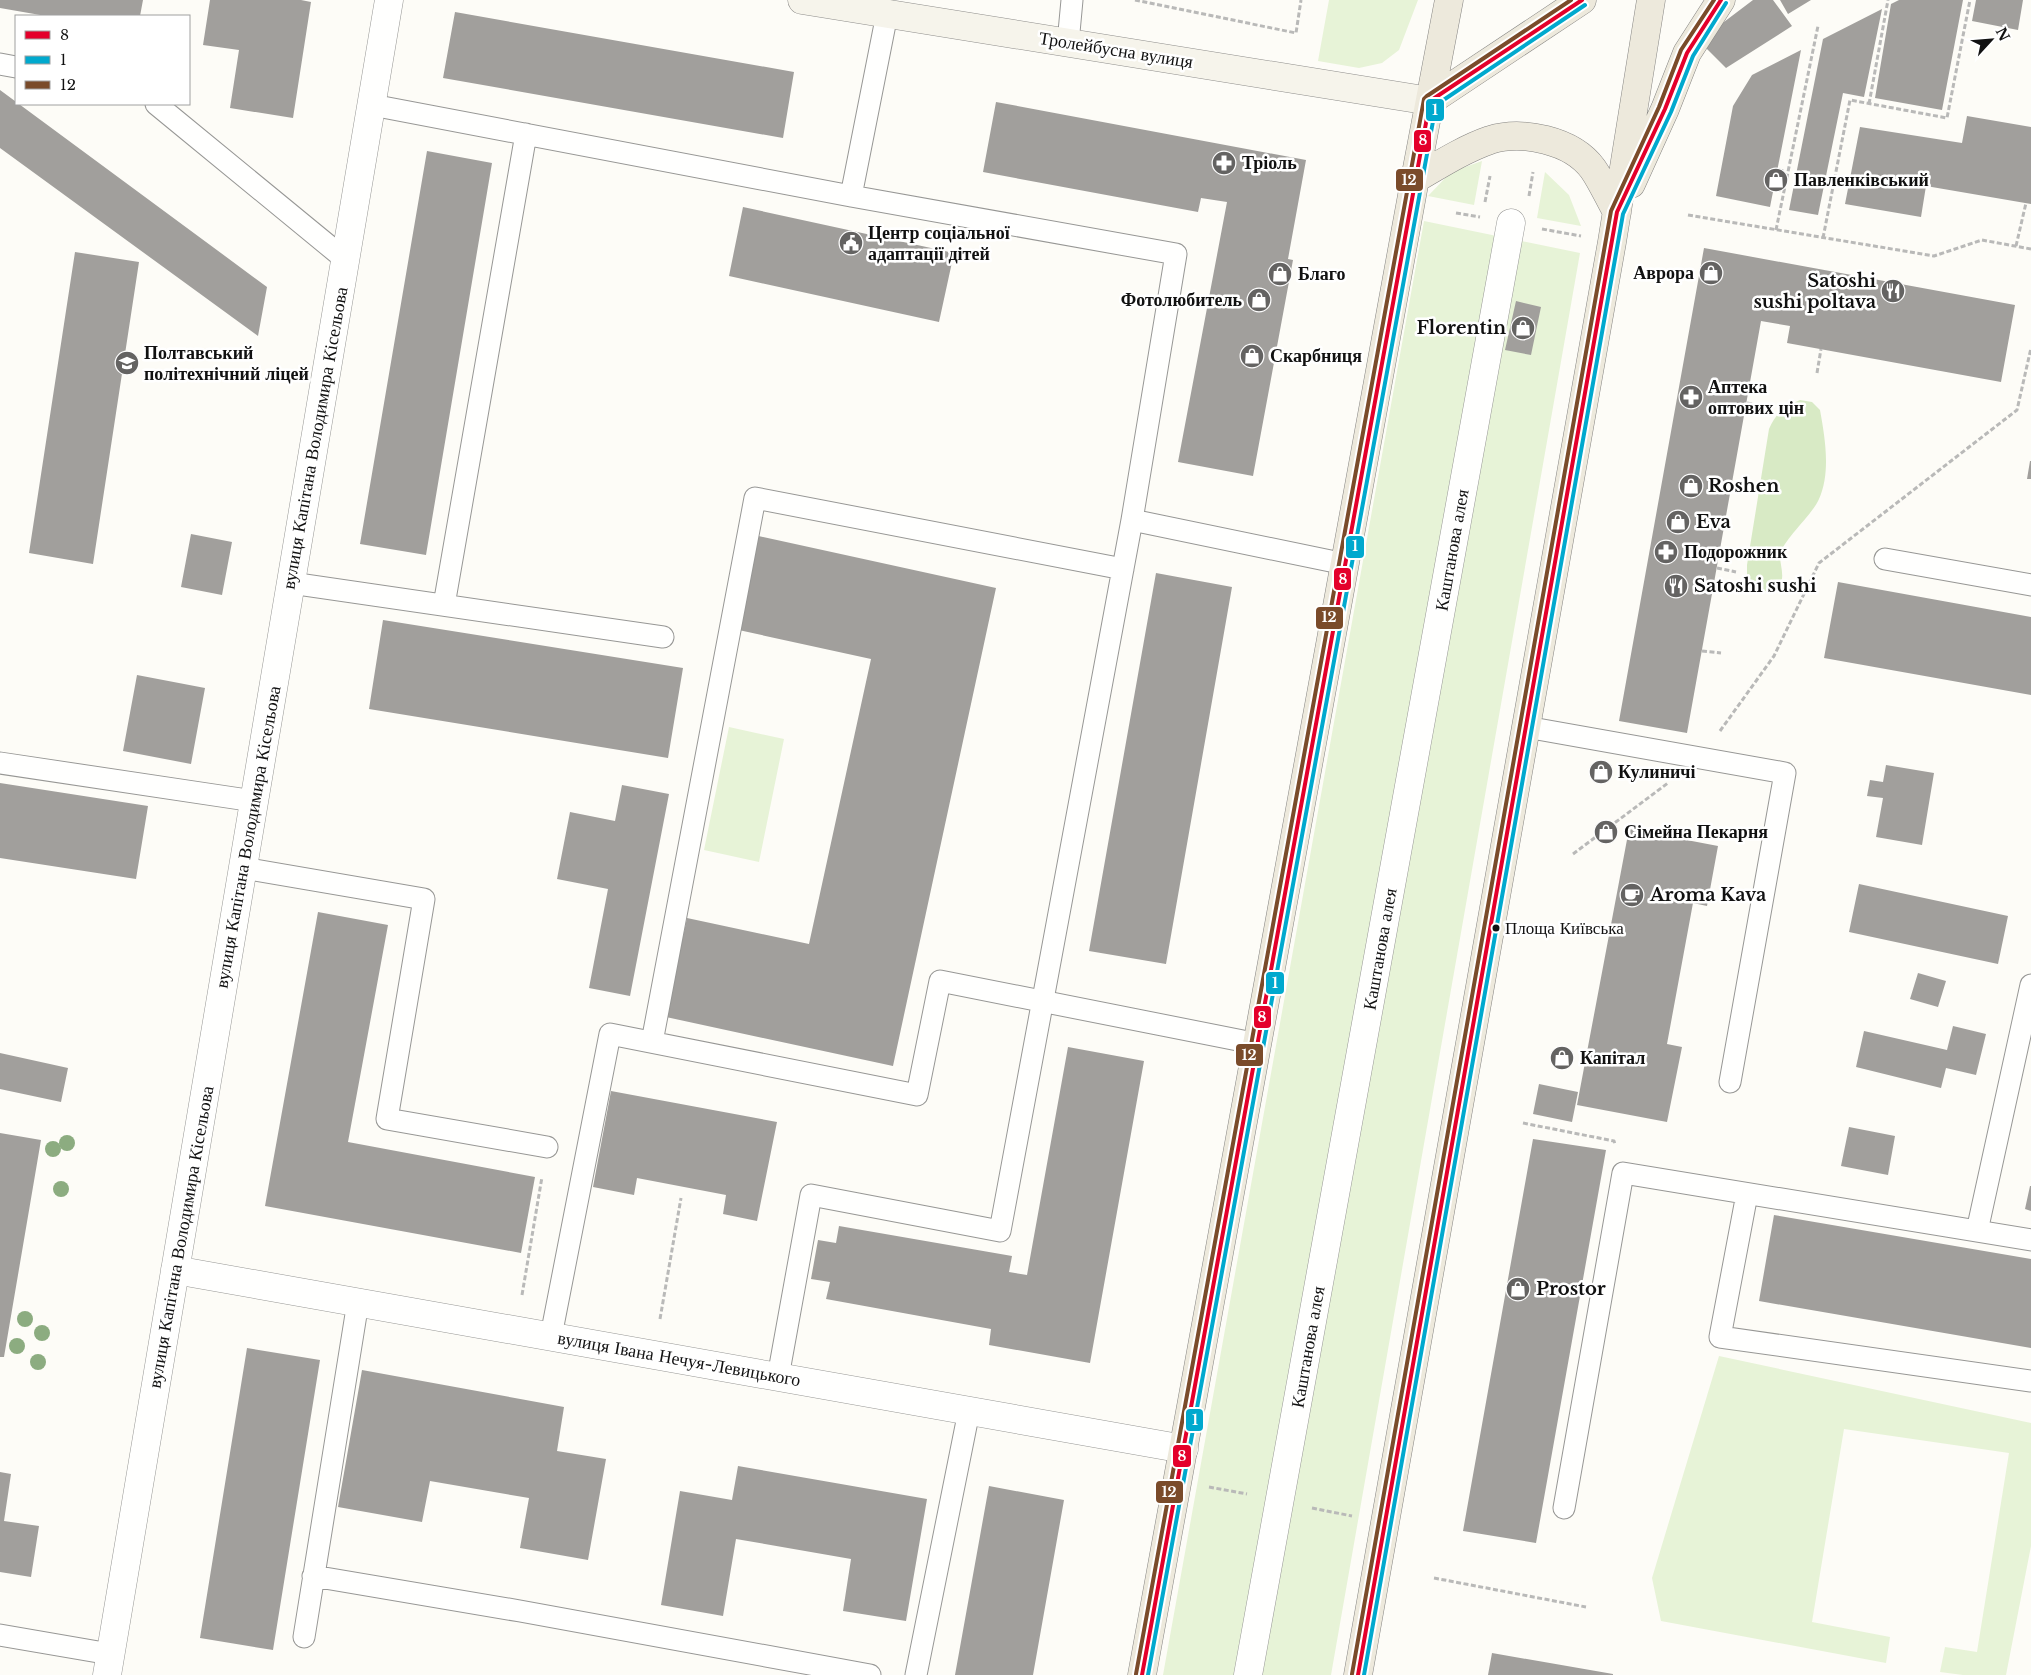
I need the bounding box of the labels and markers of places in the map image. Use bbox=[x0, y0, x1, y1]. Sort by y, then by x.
pharmacy icon: Тріоль bbox=[1211, 150, 1237, 176]
place label: Тріоль bbox=[1242, 152, 1297, 174]
shop icon: Павленківський bbox=[1763, 167, 1789, 193]
place label: Павленківський bbox=[1794, 169, 1929, 191]
place label: Центр соціальної адаптації дітей bbox=[868, 222, 1011, 265]
public building icon: Центр соціальної адаптації дітей bbox=[838, 230, 864, 256]
shop icon: Аврора bbox=[1698, 260, 1724, 286]
shop icon: Благо bbox=[1267, 261, 1293, 287]
place label: Аврора bbox=[1633, 262, 1694, 284]
place label: Благо bbox=[1298, 263, 1346, 285]
place label: Satoshi sushi poltava bbox=[1753, 270, 1877, 313]
restaurant icon: Satoshi sushi poltava bbox=[1880, 278, 1906, 304]
shop icon: Фотолюбитель bbox=[1246, 287, 1272, 313]
place label: Фотолюбитель bbox=[1121, 289, 1242, 311]
shop icon: Florentin bbox=[1510, 315, 1536, 341]
place label: Florentin bbox=[1416, 317, 1506, 339]
place label: Полтавський політехнічний ліцей bbox=[144, 342, 309, 385]
shop icon: Скарбниця bbox=[1239, 343, 1265, 369]
place label: Скарбниця bbox=[1270, 345, 1362, 367]
school or university icon: Полтавський політехнічний ліцей bbox=[114, 350, 140, 376]
place label: Аптека оптових цін bbox=[1708, 376, 1804, 419]
pharmacy icon: Аптека оптових цін bbox=[1678, 384, 1704, 410]
shop icon: Roshen bbox=[1678, 473, 1704, 499]
place label: Roshen bbox=[1708, 475, 1779, 497]
shop icon: Eva bbox=[1665, 509, 1691, 535]
place label: Eva bbox=[1696, 511, 1732, 533]
pharmacy icon: Подорожник bbox=[1653, 539, 1679, 565]
place label: Подорожник bbox=[1684, 541, 1788, 563]
restaurant icon: Satoshi sushi bbox=[1663, 573, 1689, 599]
place label: Satoshi sushi bbox=[1694, 575, 1817, 597]
shop icon: Кулиничі bbox=[1588, 759, 1614, 785]
place label: Кулиничі bbox=[1618, 761, 1696, 783]
shop icon: Сімейна Пекарня bbox=[1593, 819, 1619, 845]
place label: Сімейна Пекарня bbox=[1624, 821, 1768, 843]
cafe icon: Aroma Kava bbox=[1619, 882, 1645, 908]
place label: Aroma Kava bbox=[1649, 884, 1767, 906]
place label: Площа Київська bbox=[1505, 918, 1624, 939]
marker: Площа Київська bbox=[1491, 923, 1501, 933]
shop icon: Капітал bbox=[1549, 1045, 1575, 1071]
place label: Капітал bbox=[1580, 1047, 1645, 1069]
shop icon: Prostor bbox=[1505, 1276, 1531, 1302]
place label: Prostor bbox=[1536, 1278, 1606, 1300]

